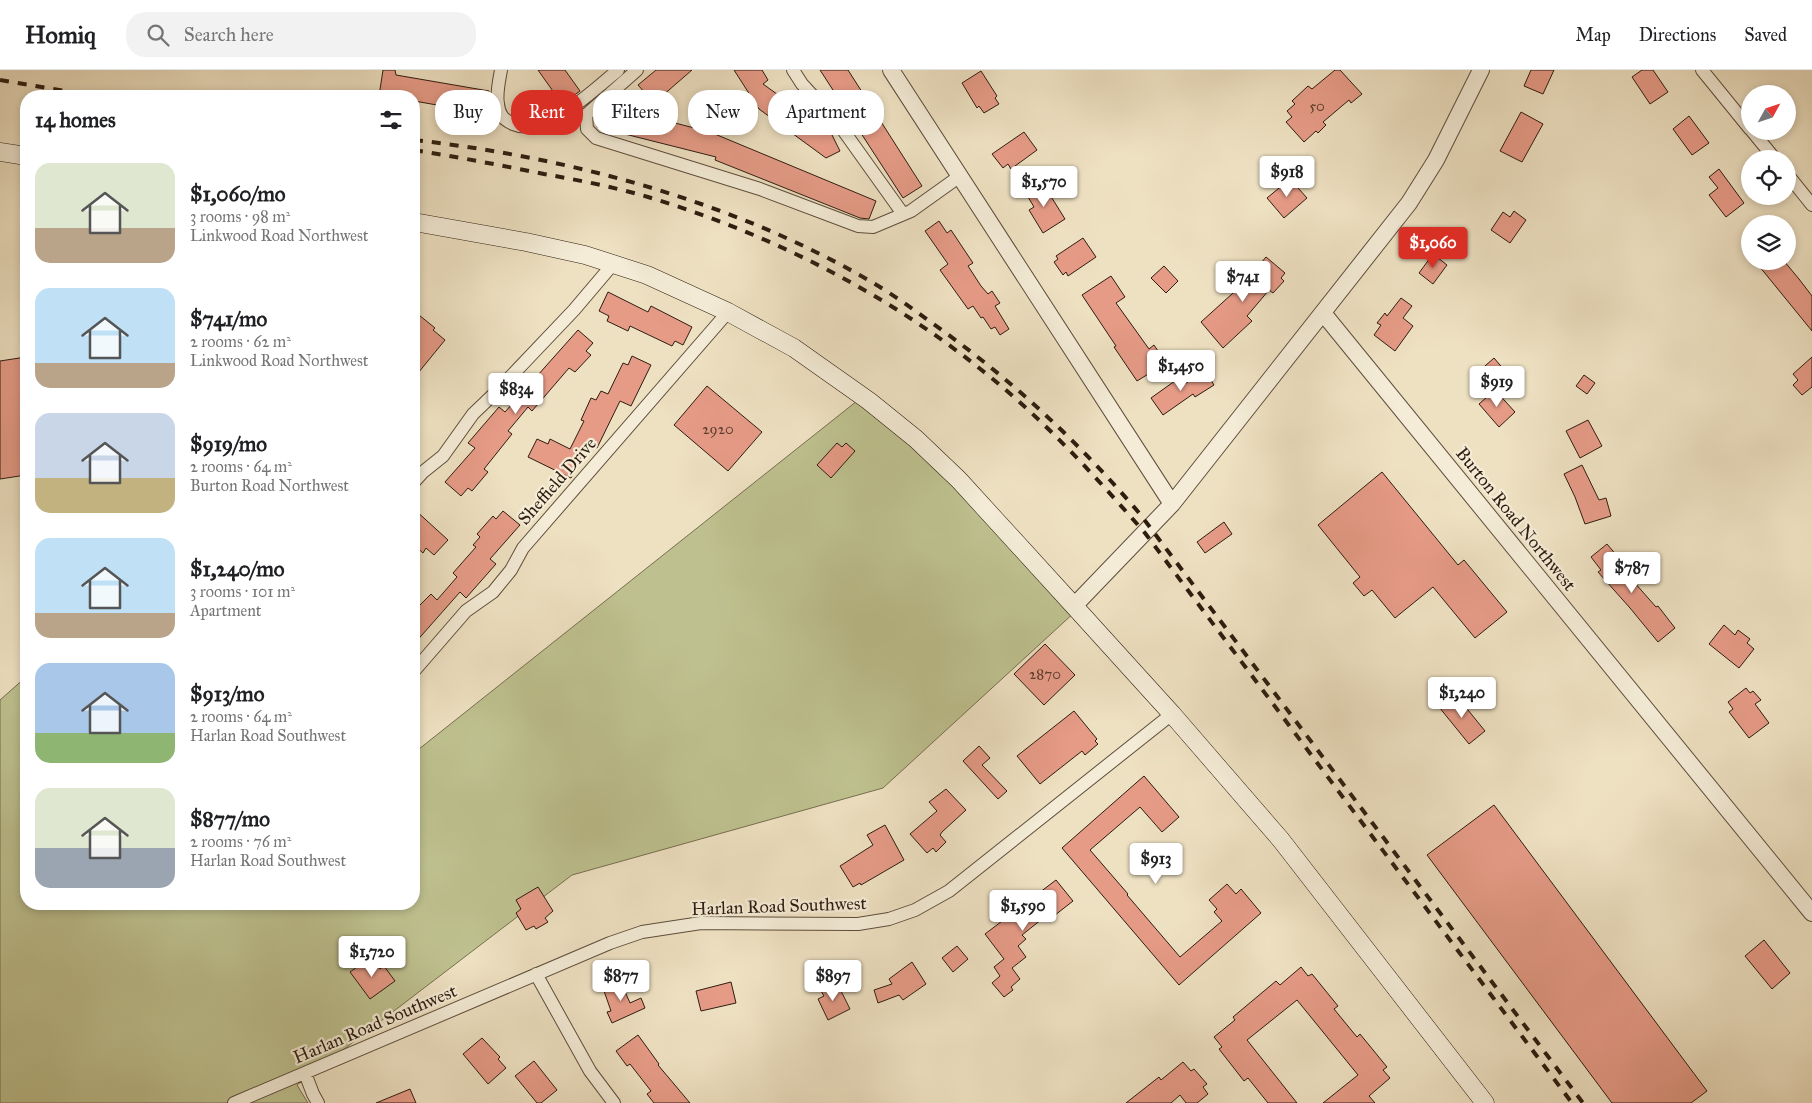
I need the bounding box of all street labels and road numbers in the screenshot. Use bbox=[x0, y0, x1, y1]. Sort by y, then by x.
street label: Sheffield Drive bbox=[513, 433, 601, 529]
street label: Burton Road Northwest bbox=[1451, 443, 1581, 596]
street label: Harlan Road Southwest bbox=[691, 892, 868, 920]
street label: Harlan Road Southwest bbox=[290, 979, 461, 1068]

